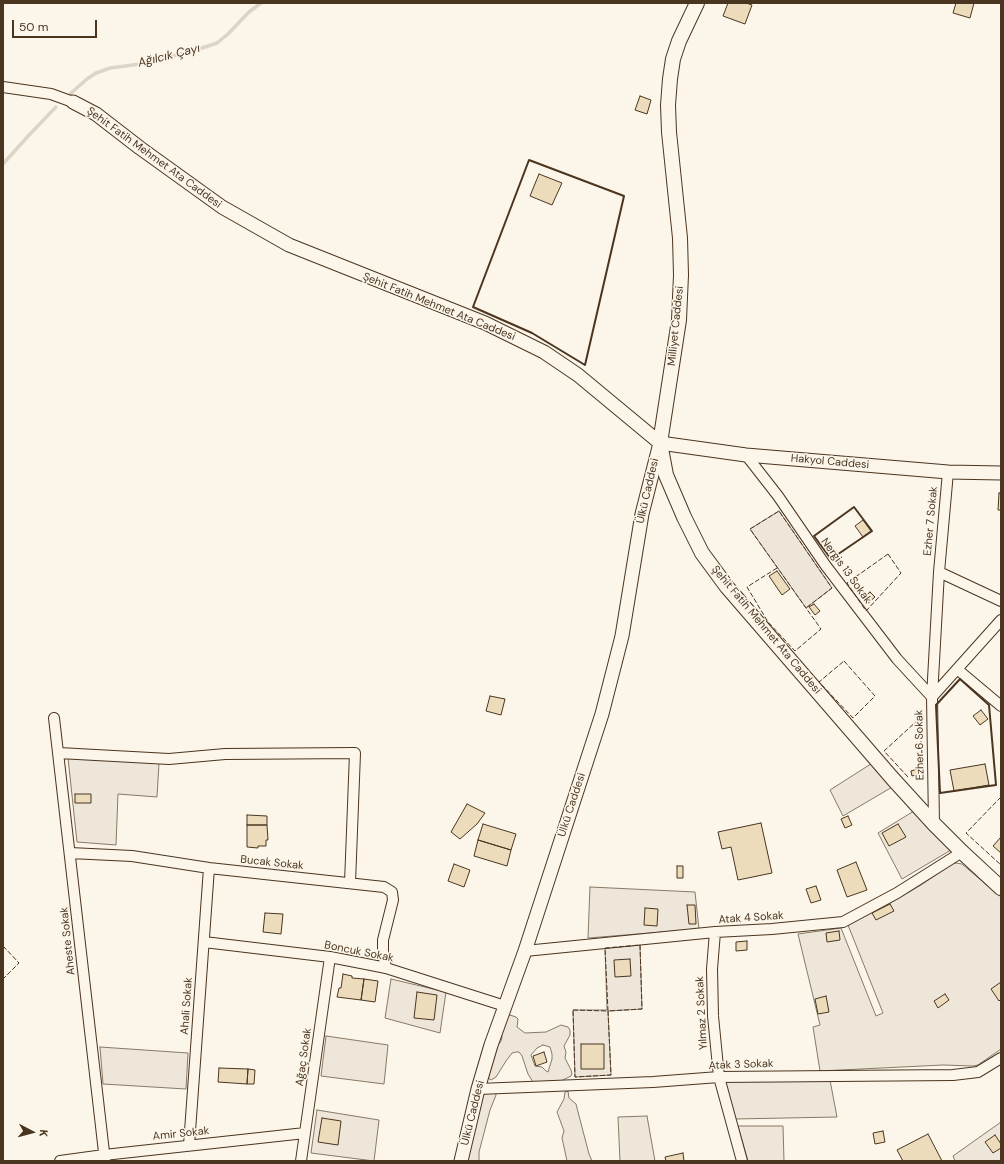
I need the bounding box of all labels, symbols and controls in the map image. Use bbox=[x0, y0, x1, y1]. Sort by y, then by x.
scale bar bbox=[14, 12, 99, 38]
text: 50 m bbox=[19, 19, 48, 35]
water label: Ağılcık Çayı bbox=[136, 41, 202, 71]
street label: Şehit Fatih Mehmet Ata Caddesi bbox=[84, 105, 224, 211]
street label: Şehit Fatih Mehmet Ata Caddesi bbox=[361, 270, 517, 344]
street label: Milliyet Caddesi bbox=[665, 285, 687, 367]
street label: Hakyol Caddesi bbox=[790, 452, 870, 472]
street label: Ülkü Caddesi bbox=[634, 457, 662, 525]
street label: Ezher 7 Sokak bbox=[921, 486, 941, 556]
street label: Nergis 13 Sokak bbox=[818, 536, 874, 606]
street label: Şehit Fatih Mehmet Ata Caddesi bbox=[708, 563, 824, 697]
street label: Ezher 6 Sokak bbox=[913, 710, 927, 780]
street label: Ülkü Caddesi bbox=[555, 771, 589, 839]
street label: Bucak Sokak bbox=[240, 853, 304, 873]
street label: Aheste Sokak bbox=[58, 906, 78, 976]
street label: Atak 4 Sokak bbox=[718, 909, 784, 927]
street label: Boncuk Sokak bbox=[323, 939, 395, 965]
street label: Yılmaz 2 Sokak bbox=[693, 976, 711, 1050]
street label: Ahali Sokak bbox=[178, 977, 196, 1035]
street label: Ağaç Sokak bbox=[293, 1027, 315, 1087]
street label: Atak 3 Sokak bbox=[708, 1057, 774, 1073]
street label: Ülkü Caddesi bbox=[459, 1079, 487, 1147]
north arrow bbox=[12, 1112, 52, 1152]
street label: Amir Sokak bbox=[152, 1124, 210, 1144]
text: K bbox=[37, 1129, 51, 1138]

